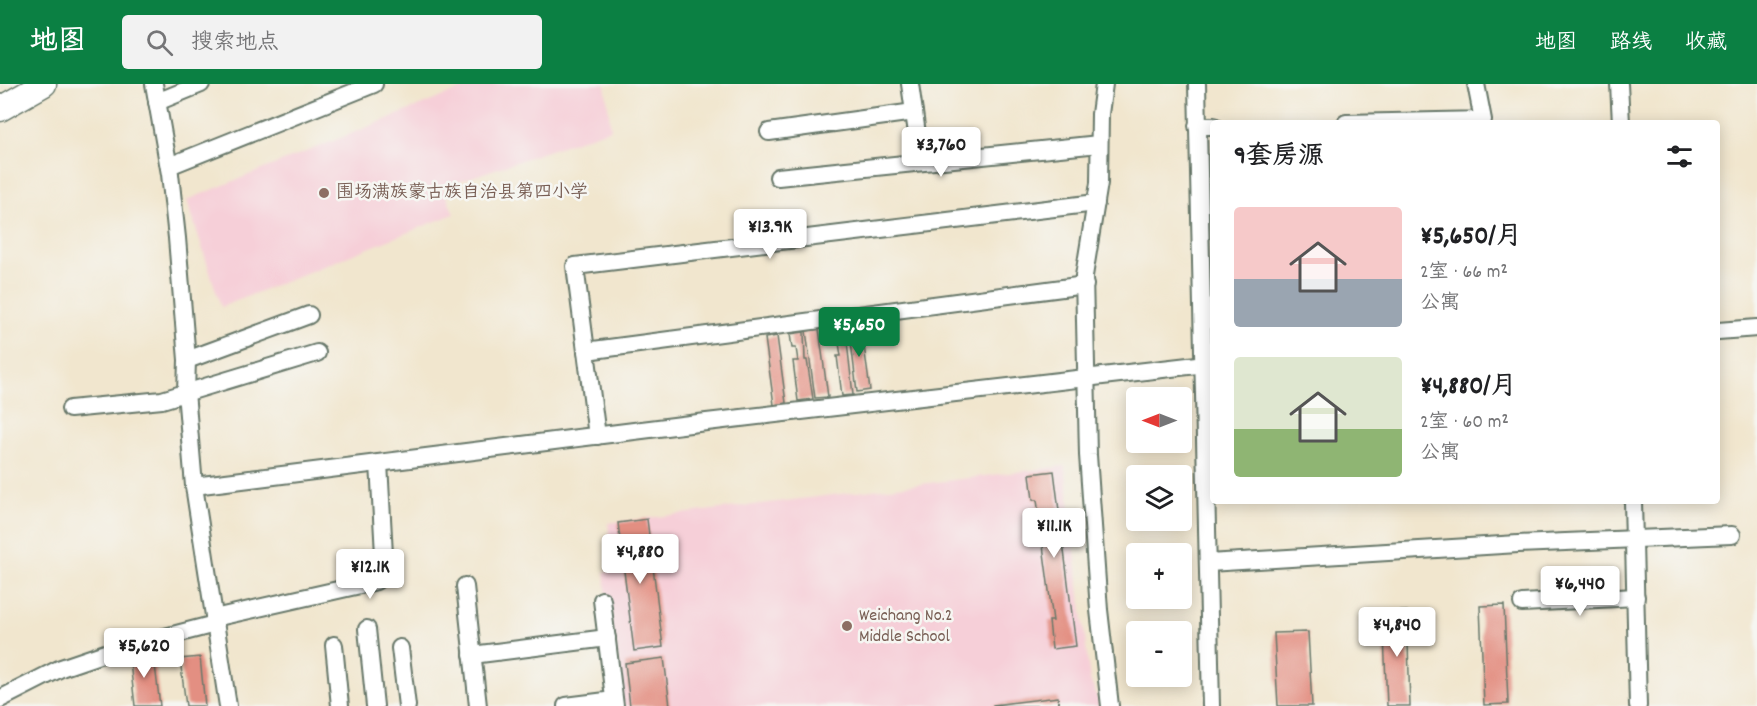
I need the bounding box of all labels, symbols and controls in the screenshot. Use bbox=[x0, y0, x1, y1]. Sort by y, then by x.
search box bbox=[122, 15, 542, 69]
text: 地图 bbox=[30, 24, 86, 64]
icon: search bbox=[143, 26, 176, 59]
text: 搜索地点 bbox=[191, 28, 279, 59]
text: 地图 bbox=[1535, 29, 1577, 59]
text: 路线 bbox=[1610, 29, 1652, 59]
text: 收藏 bbox=[1685, 29, 1727, 59]
pin: ¥3,760 bbox=[892, 127, 990, 178]
text: ¥3,760 bbox=[916, 132, 966, 160]
text: 9套房源 bbox=[1234, 139, 1324, 176]
icon: filters bbox=[1663, 140, 1696, 173]
place label: 围场满族蒙古族自治县第四小学 bbox=[336, 181, 588, 206]
marker: 围场满族蒙古族自治县第四小学 bbox=[317, 186, 331, 200]
pin: ¥13.9K bbox=[721, 209, 819, 260]
text: ¥13.9K bbox=[748, 214, 792, 242]
text: ¥5,650/月 bbox=[1420, 219, 1522, 256]
icon: home bbox=[1282, 231, 1354, 303]
text: 2室 · 66 m² bbox=[1420, 259, 1508, 287]
text: 公寓 bbox=[1420, 290, 1460, 318]
pin: ¥5,650 bbox=[810, 307, 908, 358]
text: ¥5,650 bbox=[833, 312, 885, 340]
text: ¥4,880/月 bbox=[1420, 369, 1517, 406]
icon: home bbox=[1282, 381, 1354, 453]
north arrow bbox=[1126, 387, 1192, 453]
map controls bbox=[1126, 387, 1192, 687]
text: 2室 · 60 m² bbox=[1420, 409, 1509, 437]
text: 公寓 bbox=[1420, 440, 1460, 468]
button: layers bbox=[1126, 465, 1192, 531]
pin: ¥11.1K bbox=[1005, 508, 1103, 559]
text: ¥11.1K bbox=[1036, 513, 1072, 541]
pin: ¥4,880 bbox=[591, 534, 689, 585]
text: ¥4,880 bbox=[616, 539, 664, 567]
button: + bbox=[1126, 543, 1192, 609]
pin: ¥12.1K bbox=[321, 549, 419, 600]
text: ¥12.1K bbox=[350, 554, 390, 582]
pin: ¥6,440 bbox=[1531, 566, 1629, 617]
text: ¥6,440 bbox=[1555, 571, 1605, 599]
place label: Weichang No.2 Middle School bbox=[859, 604, 953, 650]
pin: ¥4,840 bbox=[1348, 607, 1446, 658]
text: ¥4,840 bbox=[1373, 612, 1422, 640]
marker: Weichang No.2 Middle School bbox=[840, 619, 854, 633]
button: − bbox=[1126, 621, 1192, 687]
pin: ¥5,620 bbox=[95, 628, 193, 679]
text: ¥5,620 bbox=[118, 633, 170, 661]

